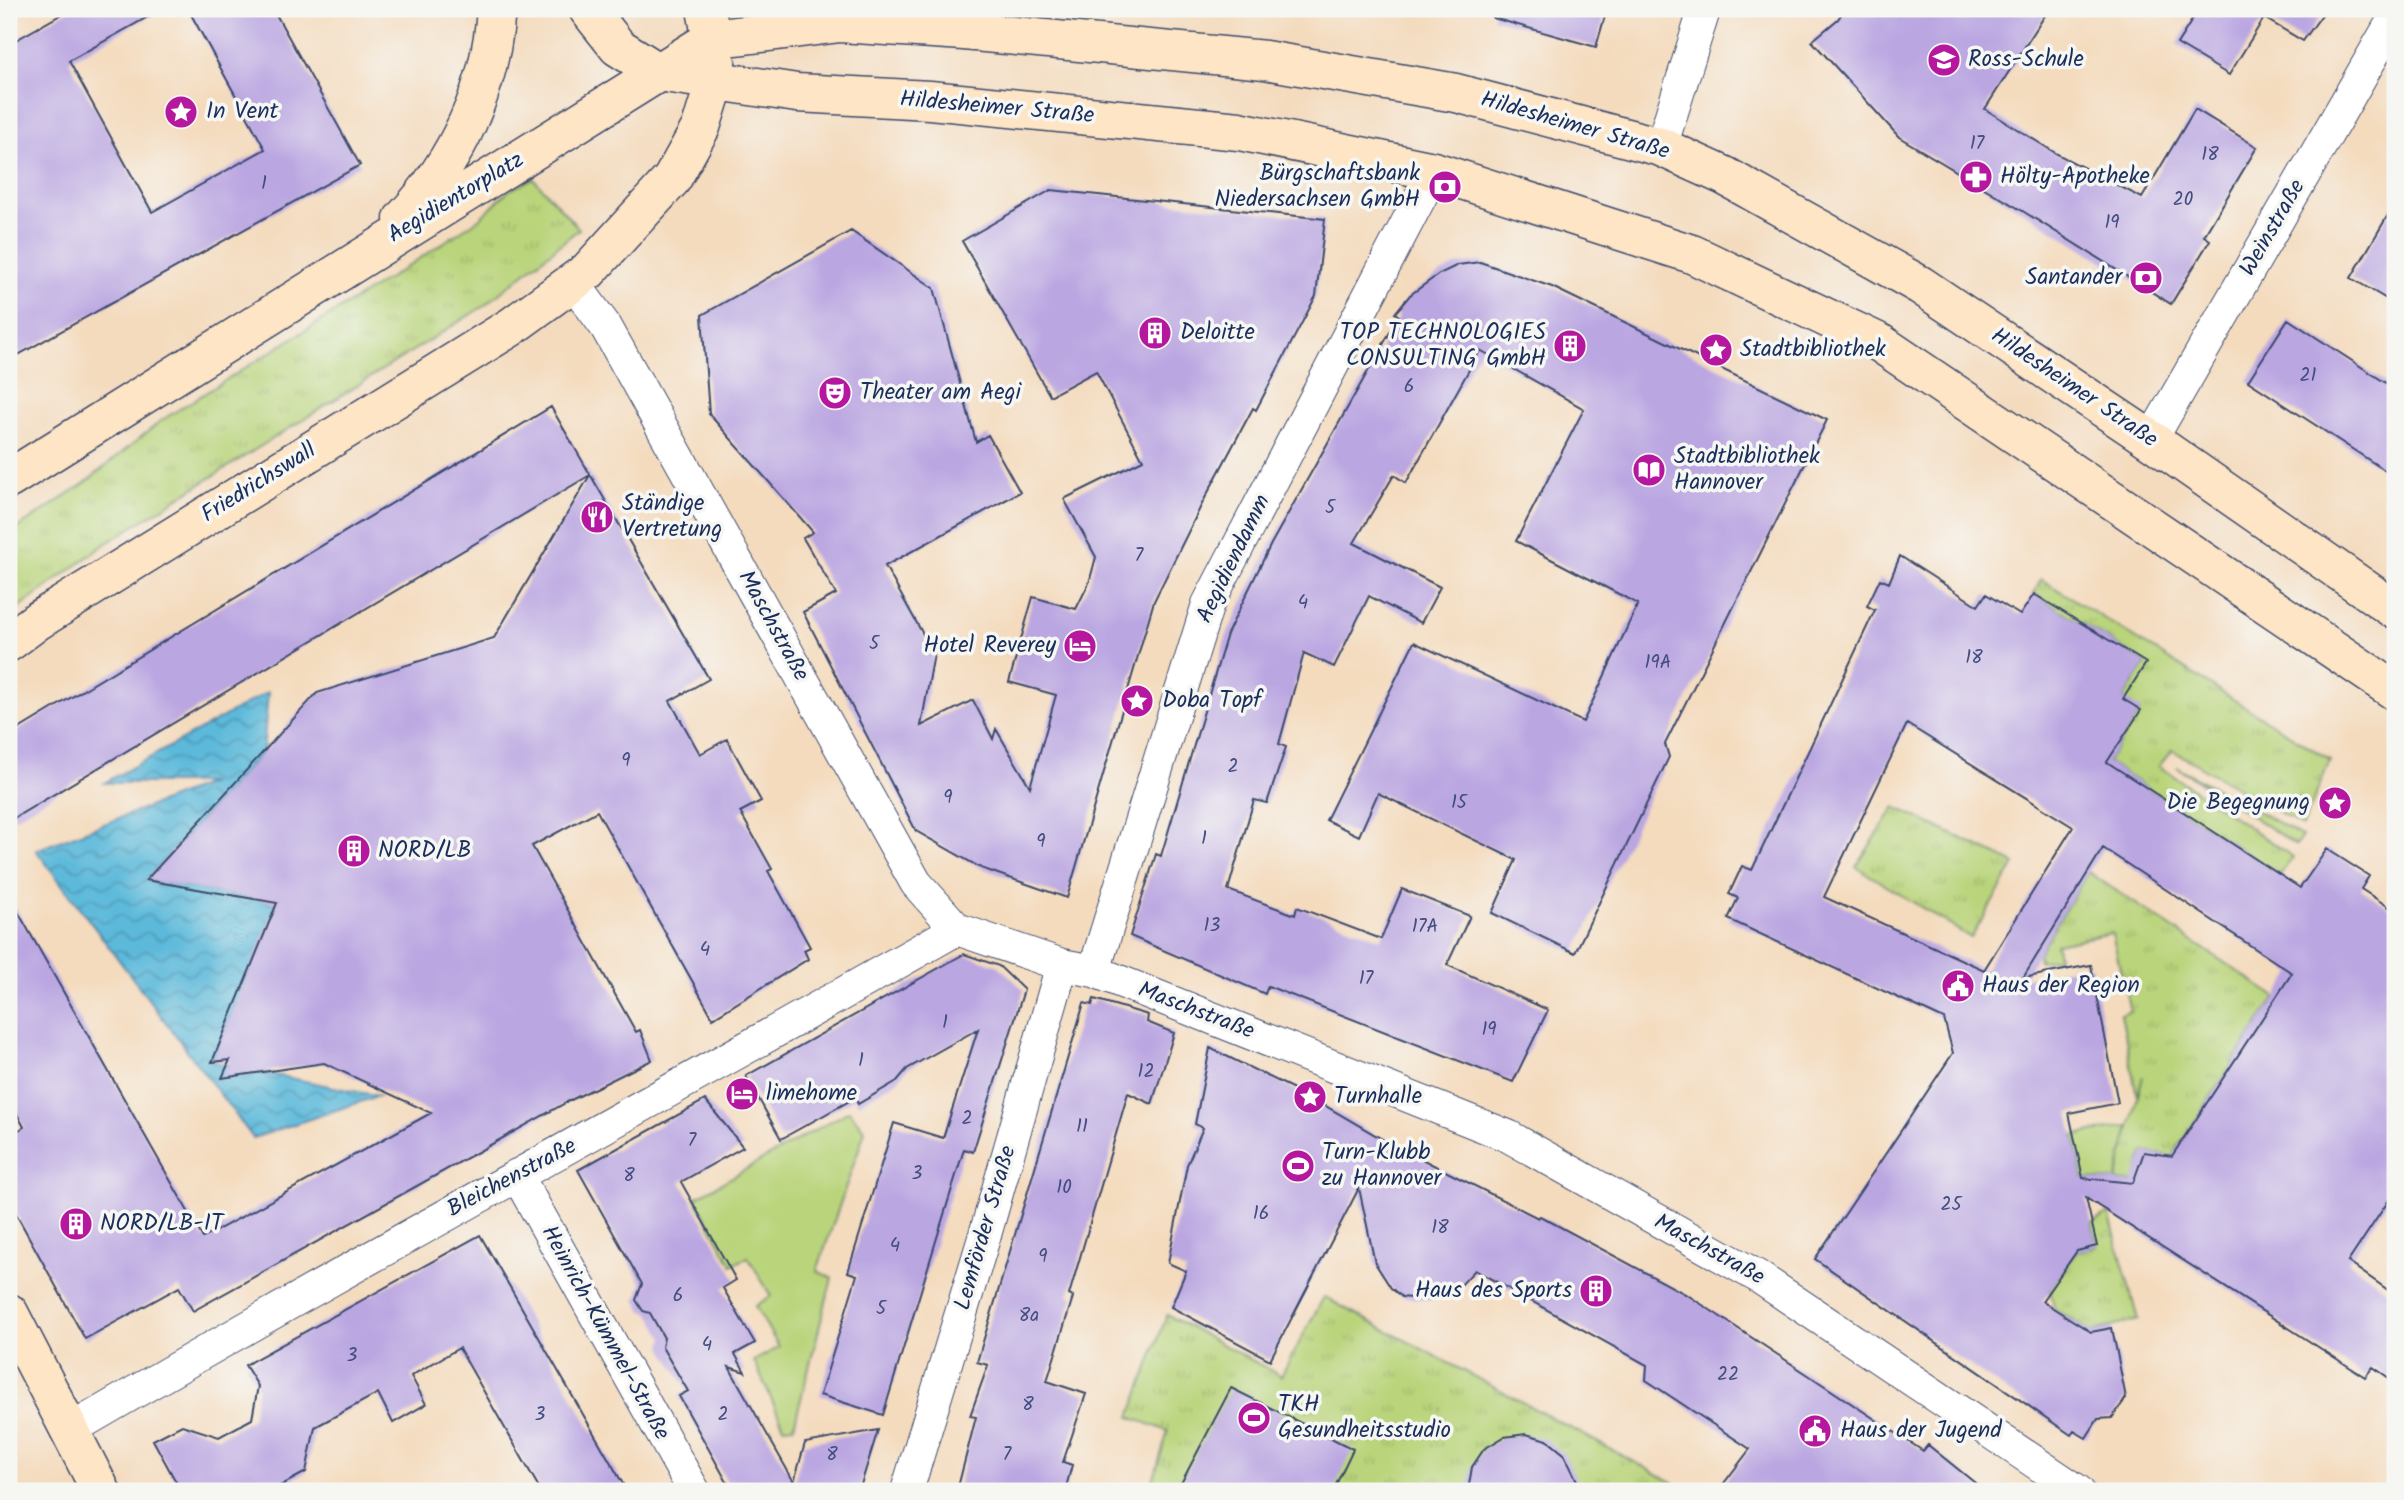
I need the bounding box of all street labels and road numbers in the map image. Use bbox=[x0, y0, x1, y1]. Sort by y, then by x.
street label: Hildesheimer Straße bbox=[898, 82, 1096, 134]
street label: Hildesheimer Straße bbox=[1476, 82, 1674, 170]
street label: Aegidientorplatz bbox=[381, 143, 531, 253]
street label: Weinstraße bbox=[2231, 173, 2315, 283]
street label: Hildesheimer Straße bbox=[1983, 319, 2165, 457]
street label: Friedrichswall bbox=[194, 433, 324, 533]
street label: Aegidiendamm bbox=[1187, 489, 1281, 629]
street label: Maschstraße bbox=[728, 564, 818, 688]
street label: Maschstraße bbox=[1133, 972, 1259, 1050]
street label: Bleichenstraße bbox=[441, 1129, 583, 1227]
street label: Lemförder Straße bbox=[945, 1141, 1027, 1315]
street label: Maschstraße bbox=[1647, 1205, 1771, 1295]
street label: Heinrich-Kümmel-Straße bbox=[531, 1219, 679, 1447]

